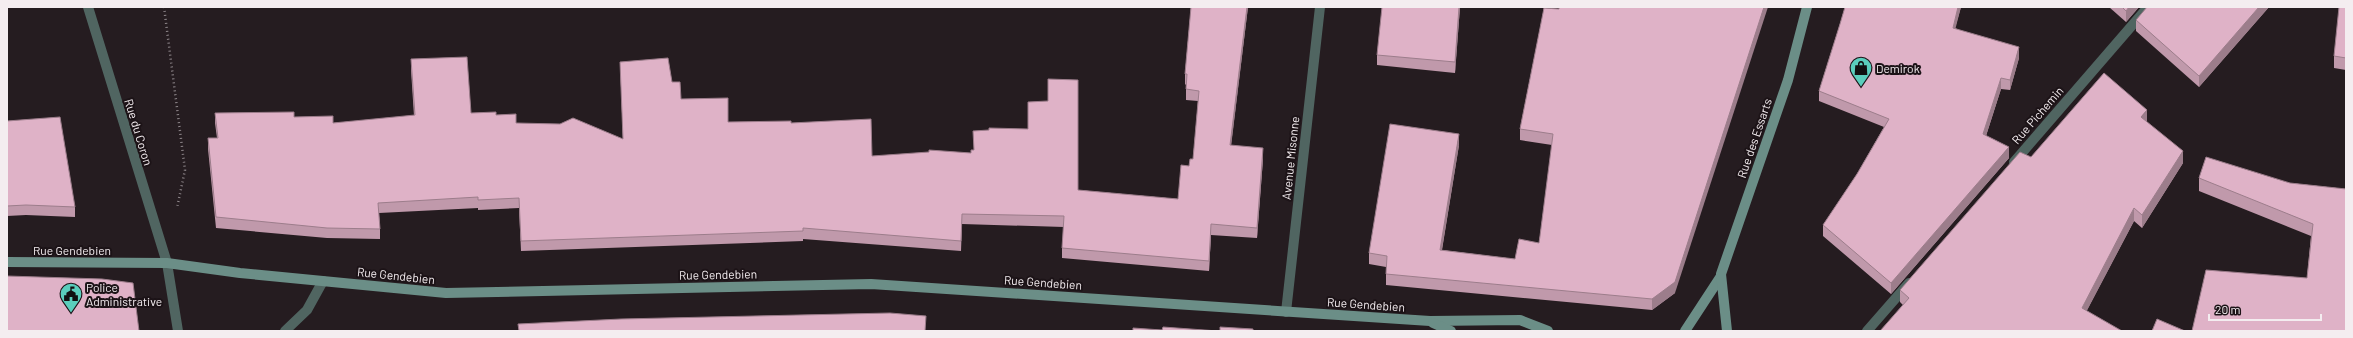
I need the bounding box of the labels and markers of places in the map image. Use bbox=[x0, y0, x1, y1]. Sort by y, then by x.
shop icon: Demirok bbox=[1848, 55, 1874, 88]
place label: Demirok bbox=[1876, 61, 1920, 75]
place label: Police Administrative bbox=[86, 280, 162, 308]
public building icon: Police Administrative bbox=[58, 281, 84, 314]

